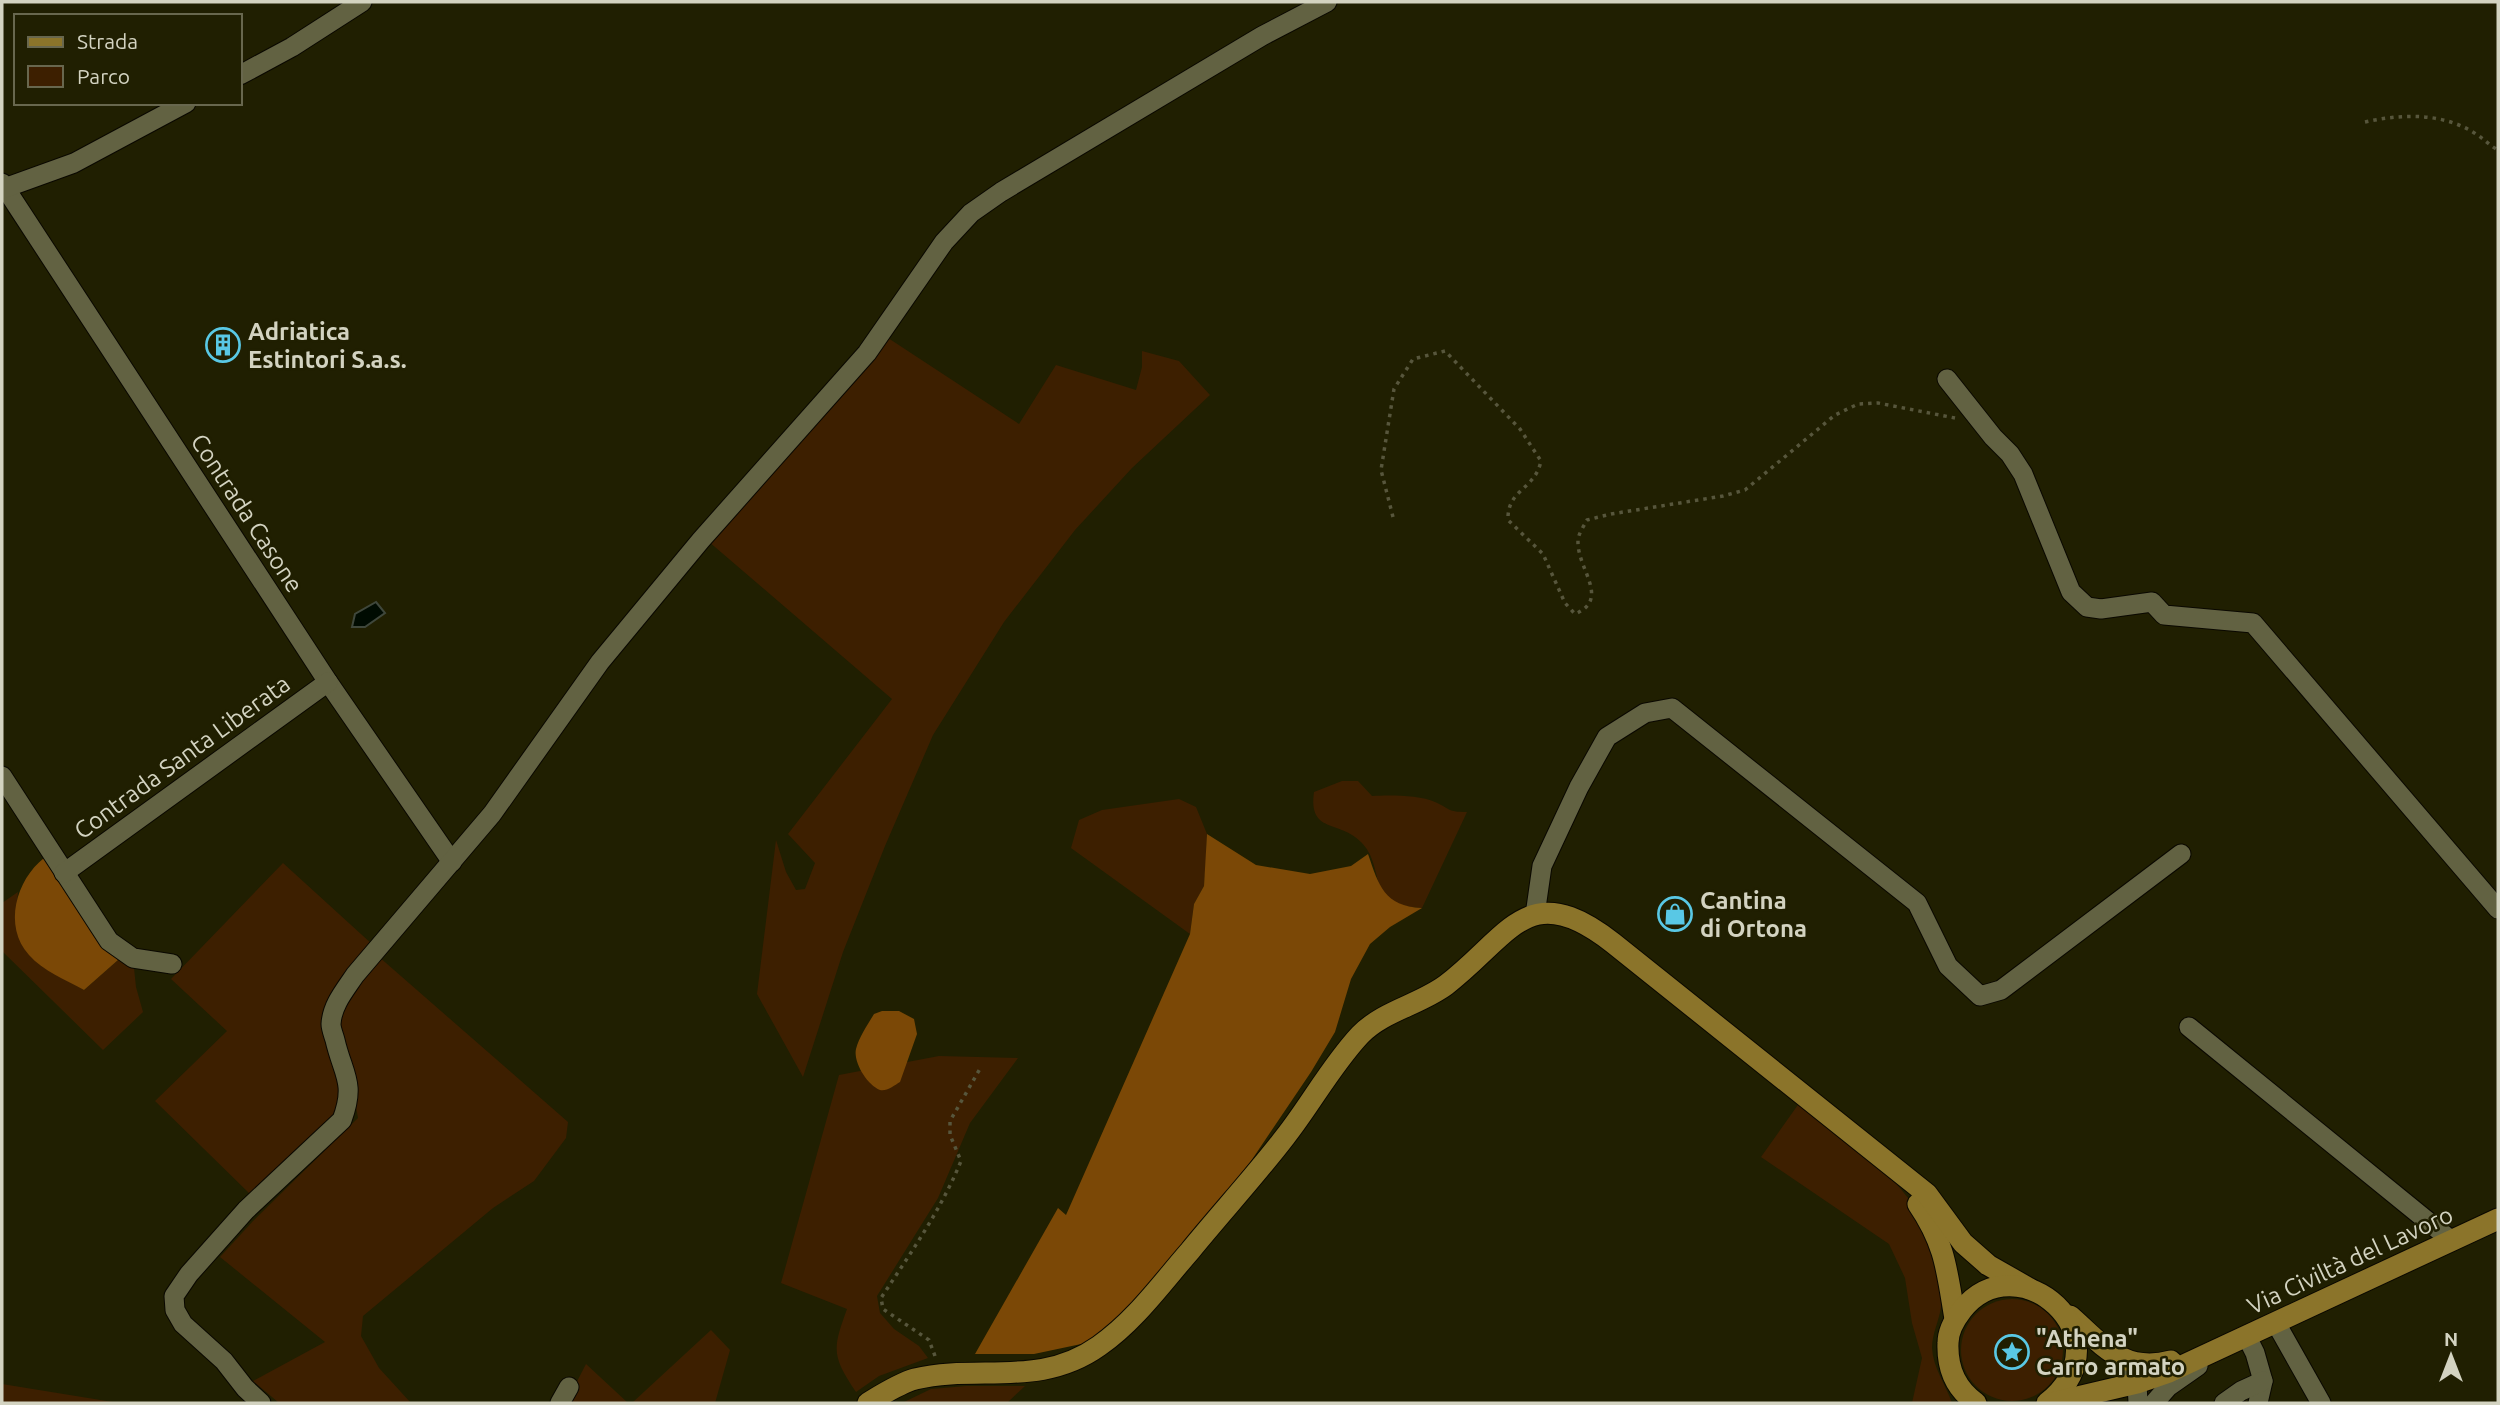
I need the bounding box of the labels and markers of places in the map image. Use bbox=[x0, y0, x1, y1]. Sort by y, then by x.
place label: Adriatica Estintori S.a.s. bbox=[248, 318, 407, 373]
building icon: Adriatica Estintori S.a.s. bbox=[204, 326, 242, 364]
place label: Cantina di Ortona bbox=[1700, 887, 1807, 942]
shop icon: Cantina di Ortona bbox=[1656, 895, 1694, 933]
place label: "Athena" Carro armato bbox=[2036, 1325, 2185, 1380]
place icon: "Athena" Carro armato bbox=[1993, 1333, 2031, 1371]

